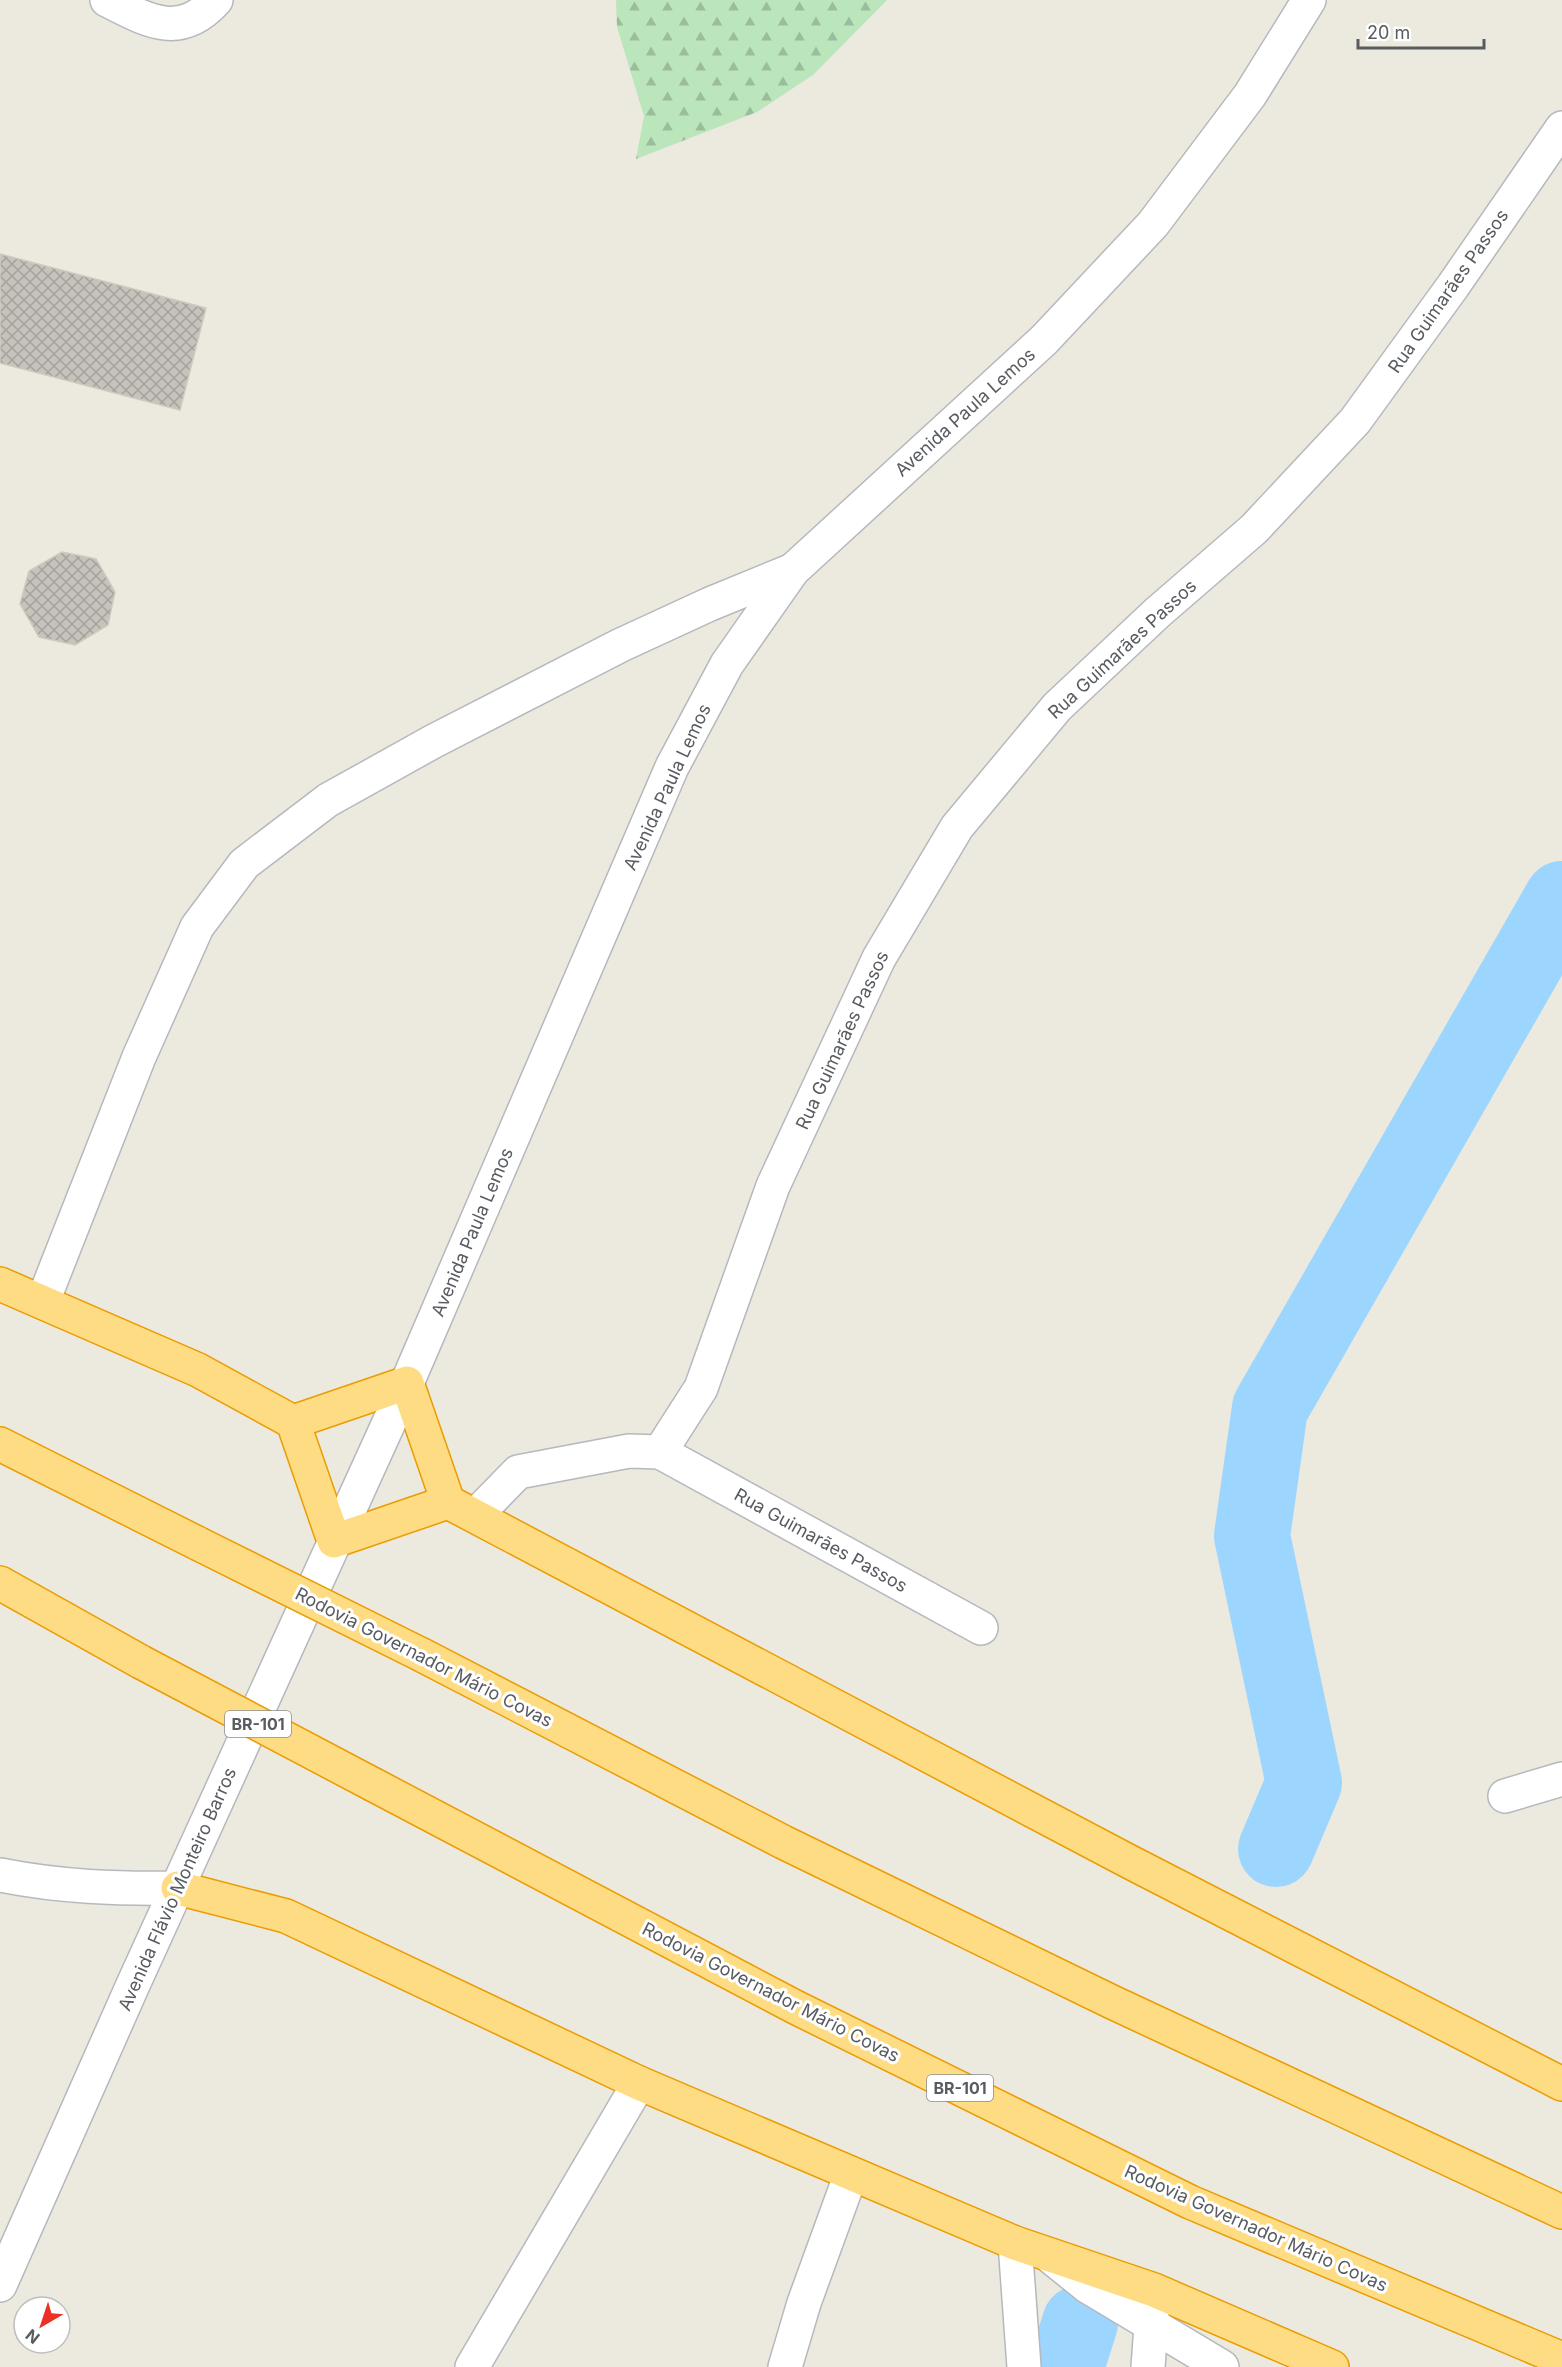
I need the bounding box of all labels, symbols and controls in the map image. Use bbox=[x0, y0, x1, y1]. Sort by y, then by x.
scale bar bbox=[1358, 12, 1484, 50]
text: 20 m bbox=[1367, 22, 1410, 43]
street label: Rua Guimarães Passos bbox=[1384, 205, 1512, 377]
street label: Avenida Paula Lemos bbox=[891, 344, 1039, 480]
street label: Rua Guimarães Passos bbox=[1044, 575, 1200, 723]
street label: Avenida Paula Lemos bbox=[619, 700, 715, 874]
street label: Rua Guimarães Passos bbox=[791, 947, 893, 1133]
street label: Avenida Paula Lemos bbox=[427, 1145, 517, 1319]
street label: Rua Guimarães Passos bbox=[731, 1484, 911, 1596]
street label: Rodovia Governador Mário Covas bbox=[292, 1583, 556, 1731]
road number: BR-101 bbox=[225, 1711, 291, 1737]
street label: Avenida Flávio Monteiro Barros bbox=[114, 1764, 240, 2014]
street label: Rodovia Governador Mário Covas bbox=[639, 1918, 903, 2066]
road number: BR-101 bbox=[927, 2075, 993, 2101]
street label: Rodovia Governador Mário Covas bbox=[1121, 2160, 1391, 2296]
north arrow bbox=[12, 2295, 72, 2355]
text: N bbox=[22, 2325, 44, 2348]

